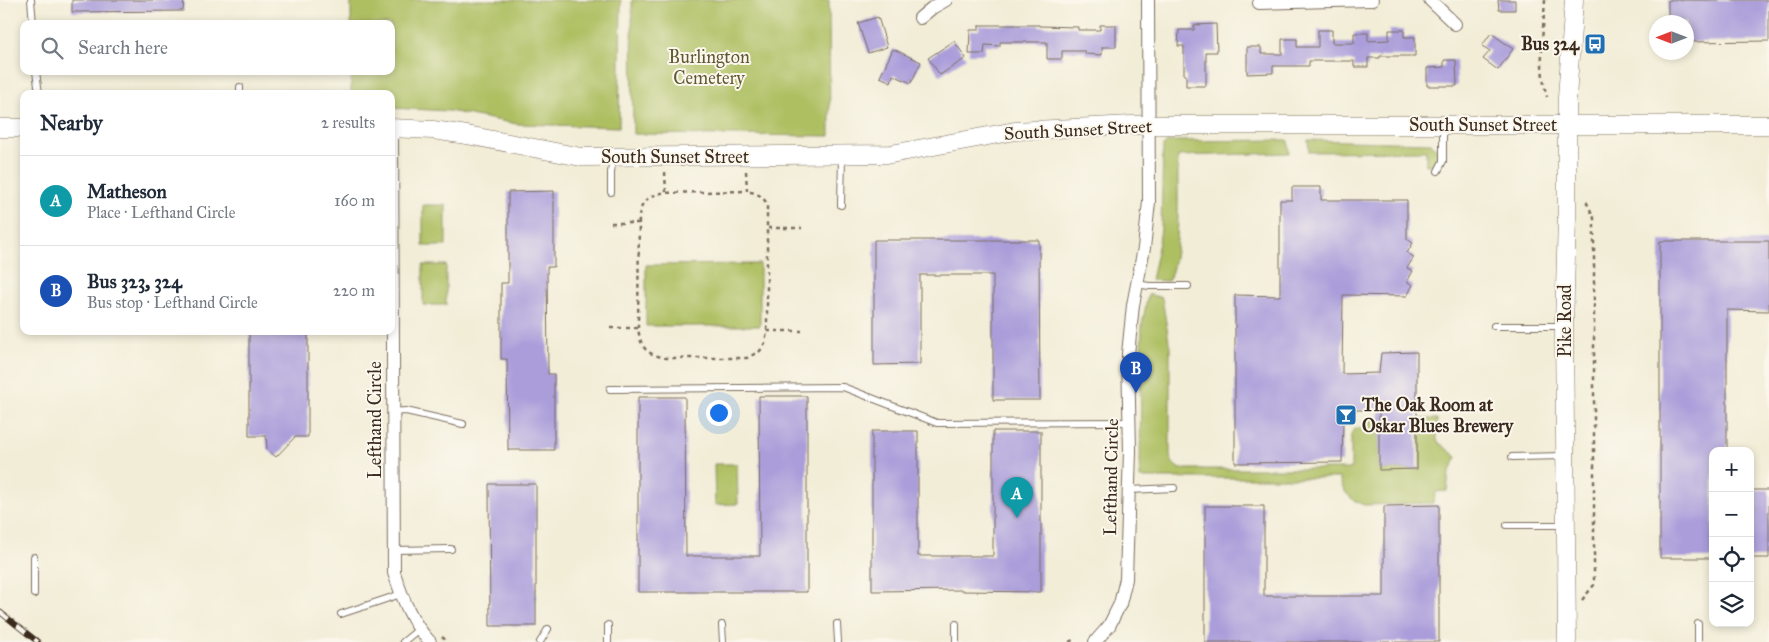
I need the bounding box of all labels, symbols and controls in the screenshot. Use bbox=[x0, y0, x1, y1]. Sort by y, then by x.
north arrow bbox=[1649, 15, 1694, 60]
search box bbox=[20, 20, 395, 75]
bus stop icon: Bus 324 bbox=[1583, 32, 1607, 56]
place label: Bus 324 bbox=[1521, 33, 1580, 56]
icon: search bbox=[38, 34, 66, 62]
text: Search here bbox=[78, 36, 168, 59]
park label: Burlington Cemetery bbox=[668, 46, 750, 89]
text: Nearby bbox=[40, 110, 103, 136]
text: 2 results bbox=[321, 113, 375, 132]
street label: South Sunset Street bbox=[1409, 114, 1558, 136]
street label: South Sunset Street bbox=[1003, 115, 1153, 145]
street label: South Sunset Street bbox=[601, 146, 750, 168]
text: Matheson bbox=[87, 180, 167, 203]
text: A bbox=[51, 191, 61, 210]
text: 160 m bbox=[334, 191, 375, 210]
text: Place · Lefthand Circle bbox=[87, 203, 235, 222]
text: Bus 323, 324 bbox=[87, 270, 182, 293]
text: B bbox=[51, 281, 61, 300]
text: 220 m bbox=[333, 281, 375, 300]
street label: Pike Road bbox=[1554, 284, 1576, 358]
text: Bus stop · Lefthand Circle bbox=[87, 293, 258, 312]
pin: B bbox=[1120, 352, 1152, 393]
street label: Lefthand Circle bbox=[364, 361, 386, 479]
place label: The Oak Room at Oskar Blues Brewery bbox=[1361, 394, 1515, 438]
your location bbox=[706, 400, 732, 426]
bar icon: The Oak Room at Oskar Blues Brewery bbox=[1334, 403, 1358, 427]
street label: Lefthand Circle bbox=[1099, 418, 1123, 536]
map controls bbox=[1709, 447, 1754, 627]
button: + bbox=[1709, 447, 1754, 492]
pin: A bbox=[1001, 477, 1033, 518]
button: − bbox=[1709, 492, 1754, 537]
button: locate bbox=[1709, 537, 1754, 582]
button: layers bbox=[1709, 582, 1754, 627]

